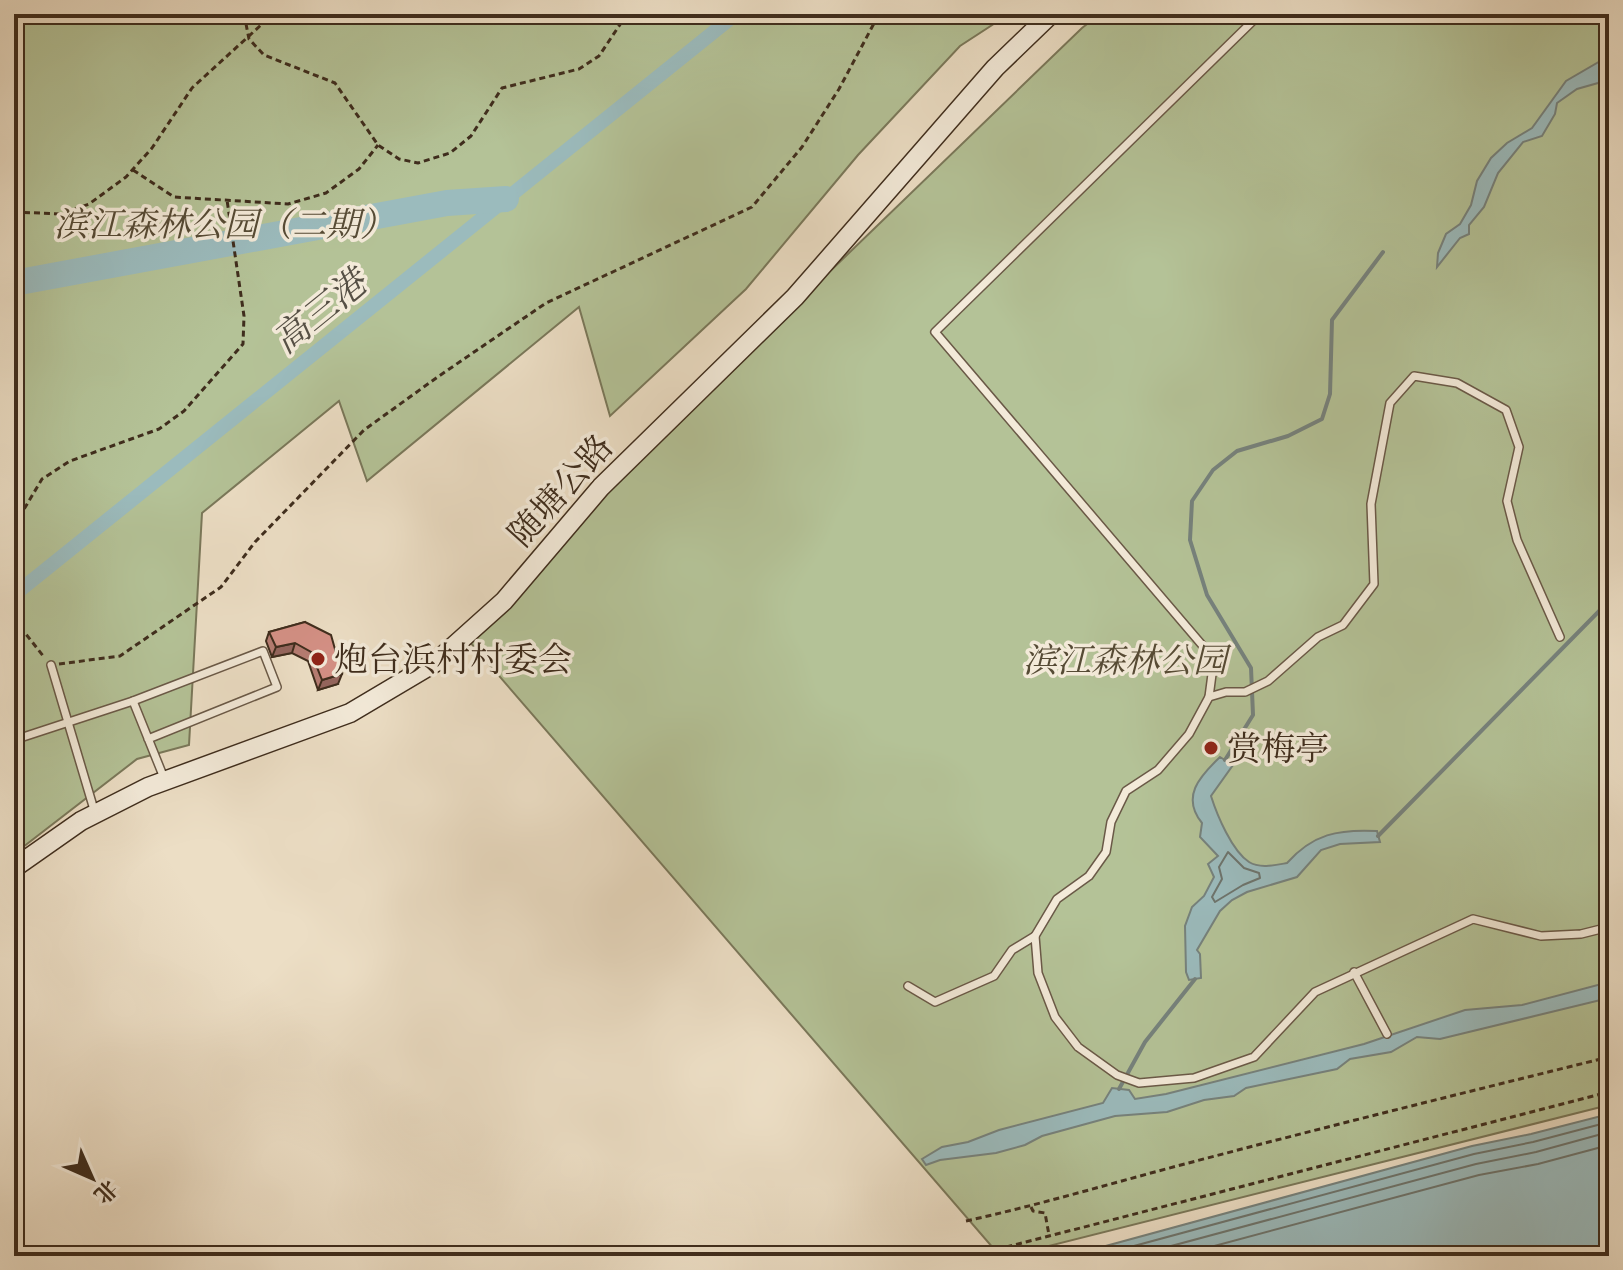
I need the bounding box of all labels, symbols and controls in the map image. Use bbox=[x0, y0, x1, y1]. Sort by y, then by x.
park label: 滨江森林公园（二期） bbox=[54, 203, 394, 252]
water label: 高三港 bbox=[263, 257, 383, 368]
street label: 随塘公路 bbox=[499, 425, 626, 559]
place label: 炮台浜村村委会 bbox=[334, 638, 572, 687]
park label: 滨江森林公园 bbox=[1023, 639, 1232, 688]
marker: 炮台浜村村委会 bbox=[309, 650, 327, 668]
place label: 赏梅亭 bbox=[1227, 727, 1329, 776]
marker: 赏梅亭 bbox=[1202, 739, 1220, 757]
north arrow bbox=[52, 1138, 132, 1218]
text: 北 bbox=[85, 1171, 123, 1209]

